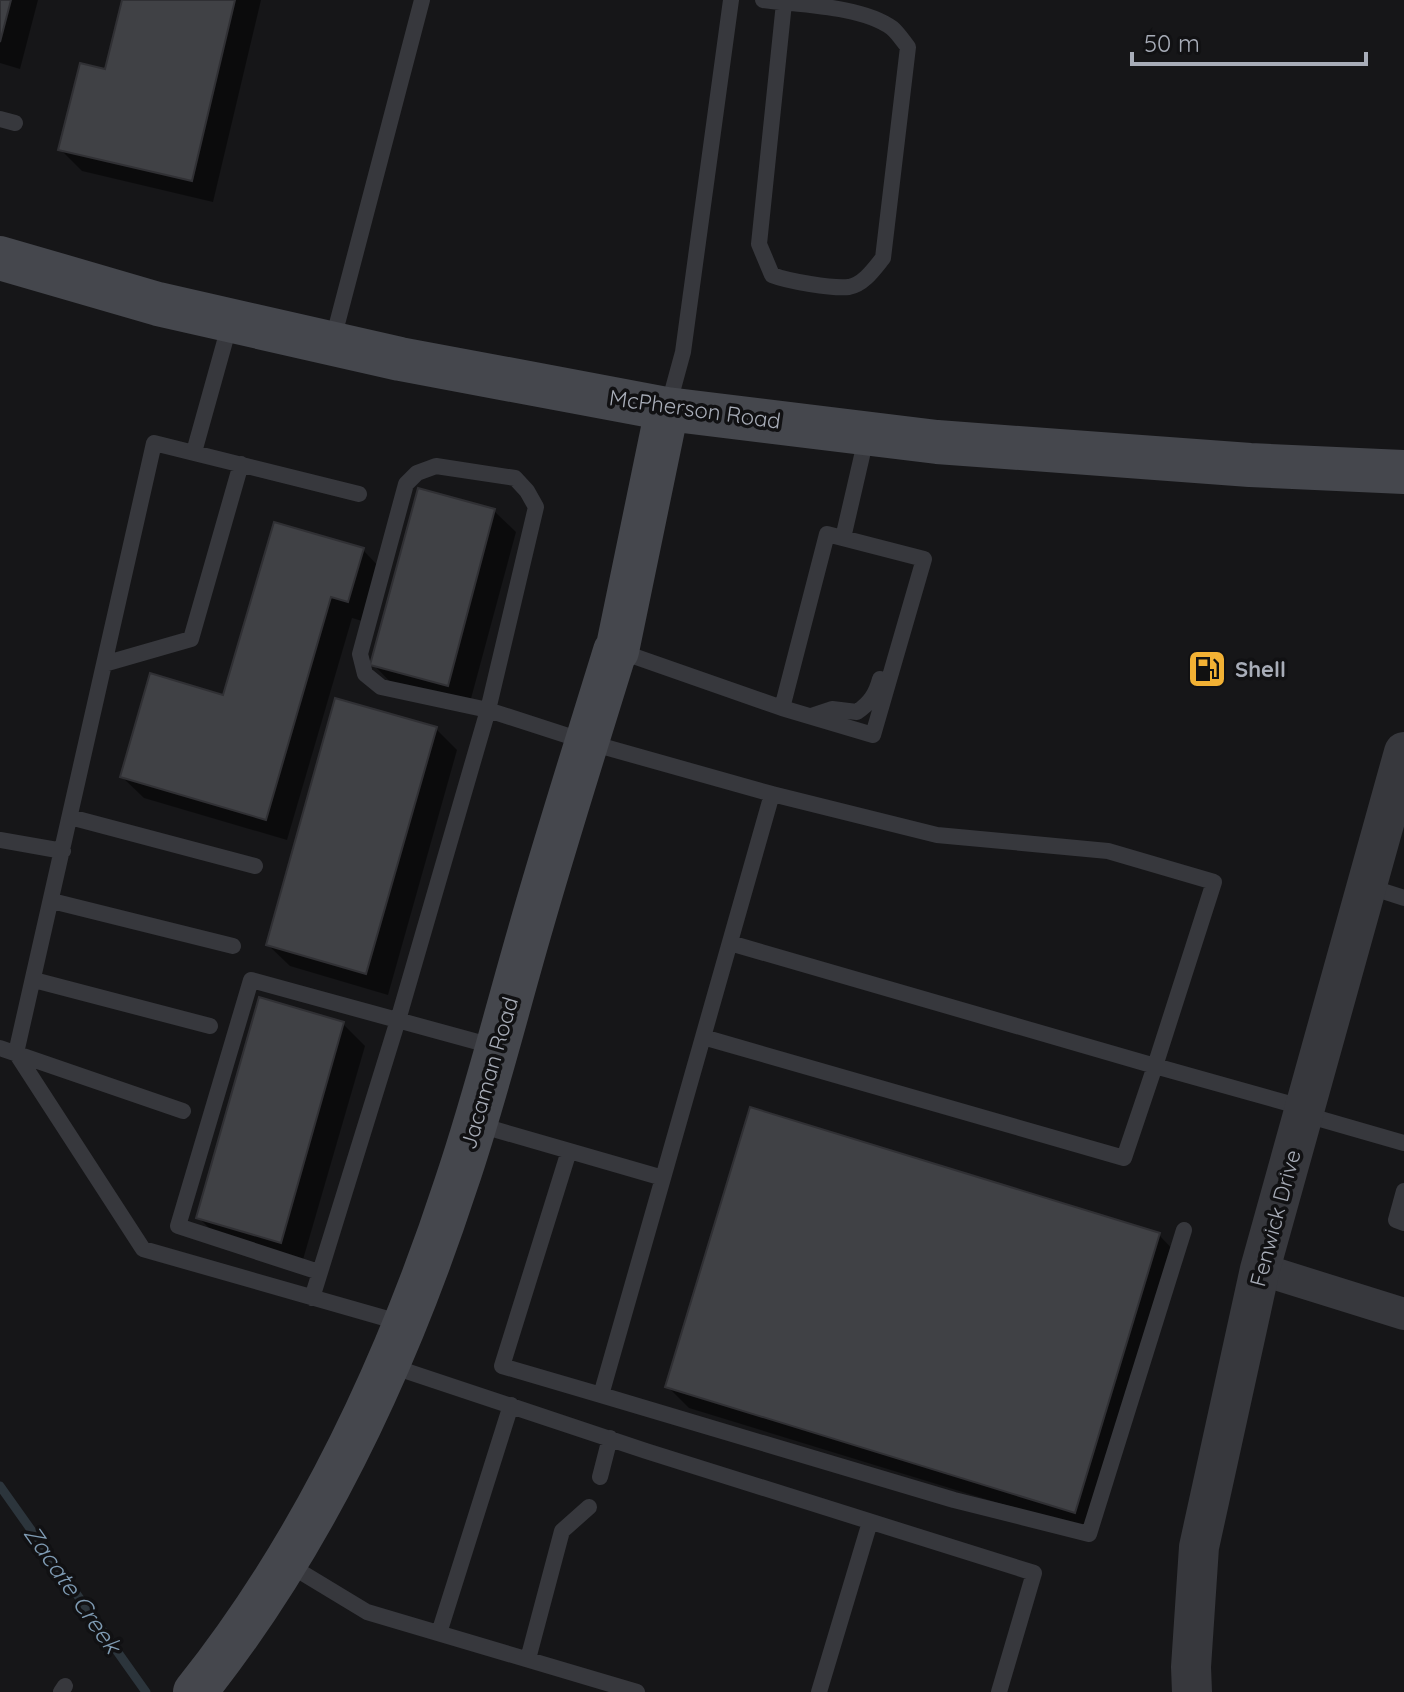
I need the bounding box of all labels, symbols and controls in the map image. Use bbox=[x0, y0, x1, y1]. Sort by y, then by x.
scale bar bbox=[1132, 16, 1366, 66]
text: 50 m bbox=[1144, 28, 1200, 58]
street label: McPherson Road bbox=[607, 383, 783, 435]
fuel station icon: Shell bbox=[1186, 648, 1228, 690]
place label: Shell bbox=[1235, 655, 1286, 683]
street label: Jacaman Road bbox=[454, 994, 524, 1152]
street label: Fenwick Drive bbox=[1243, 1146, 1307, 1290]
water label: Zacate Creek bbox=[18, 1519, 129, 1661]

